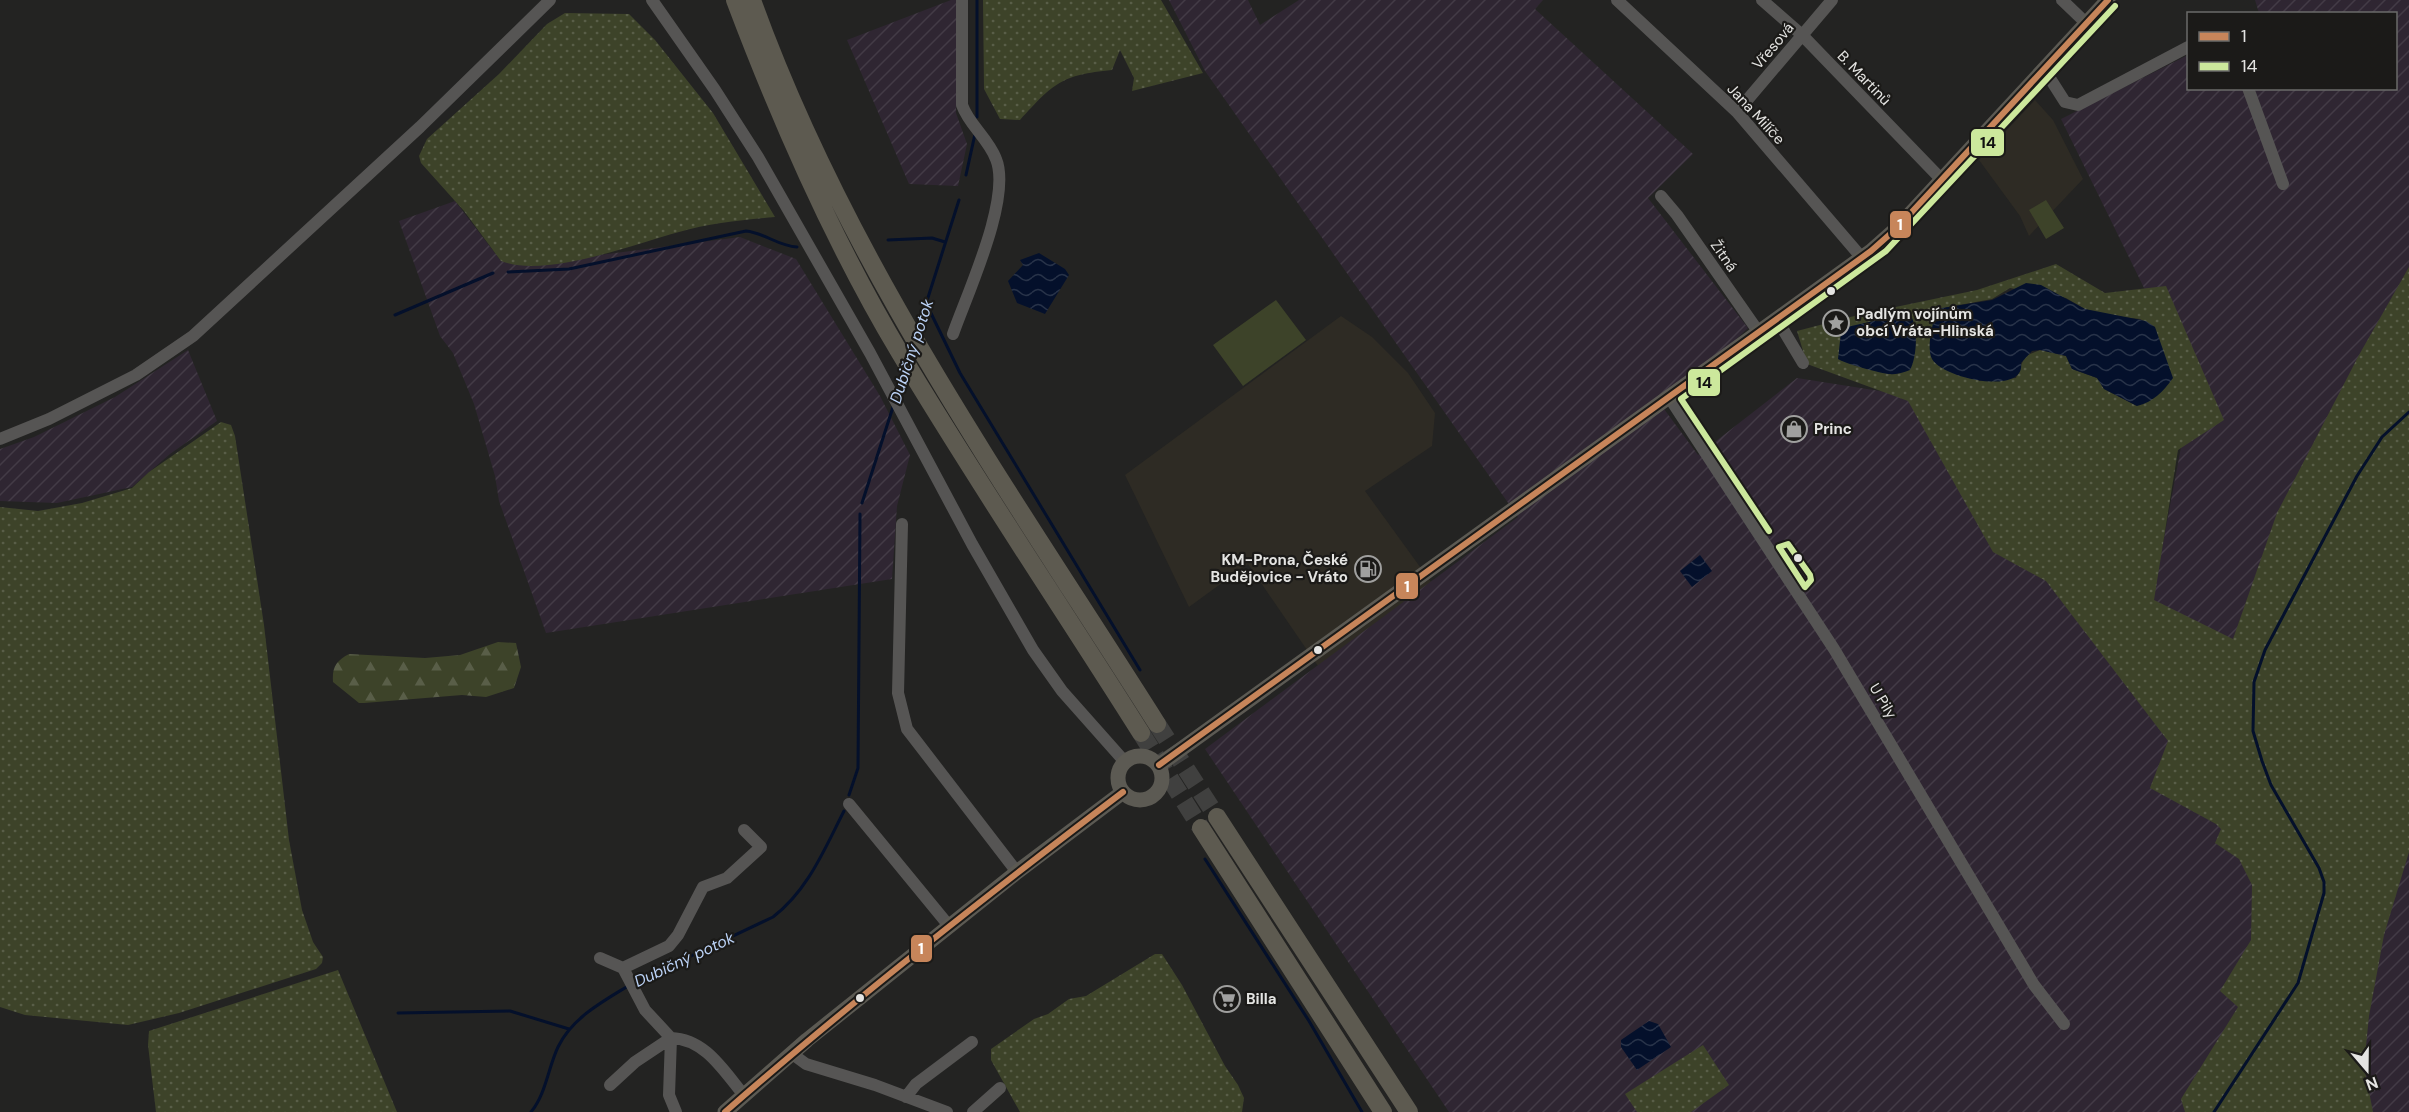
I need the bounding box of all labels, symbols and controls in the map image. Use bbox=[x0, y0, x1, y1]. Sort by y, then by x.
legend bbox=[2187, 12, 2397, 90]
street label: Vřesová bbox=[1748, 18, 1798, 74]
text: 1 bbox=[2241, 24, 2247, 48]
street label: B. Martinů bbox=[1833, 46, 1895, 110]
text: 14 bbox=[2241, 54, 2258, 78]
street label: Jana Milíče bbox=[1723, 79, 1789, 149]
line badge: 14 bbox=[1970, 128, 2005, 157]
text: 14 bbox=[1980, 132, 1996, 153]
line badge: 1 bbox=[1889, 210, 1912, 239]
text: 1 bbox=[1897, 214, 1903, 235]
street label: Žitná bbox=[1706, 236, 1742, 276]
unlabelled marker bbox=[1825, 285, 1837, 297]
water label: Dubičný potok bbox=[885, 296, 938, 406]
place label: Padlým vojínům obcí Vráta-Hlinská bbox=[1856, 304, 1994, 341]
place icon: Padlým vojínům obcí Vráta-Hlinská bbox=[1821, 308, 1851, 338]
line badge: 14 bbox=[1687, 368, 1721, 397]
text: 14 bbox=[1696, 372, 1712, 393]
shop icon: Princ bbox=[1779, 414, 1809, 444]
place label: Princ bbox=[1814, 419, 1852, 439]
place label: KM-Prona, České Budějovice - Vráto bbox=[1211, 550, 1348, 587]
unlabelled marker bbox=[1792, 552, 1804, 564]
fuel station icon: KM-Prona, České Budějovice - Vráto bbox=[1353, 554, 1383, 584]
line badge: 1 bbox=[1395, 572, 1419, 600]
text: 1 bbox=[1404, 576, 1410, 597]
unlabelled marker bbox=[1312, 644, 1324, 656]
street label: U Pily bbox=[1865, 680, 1902, 723]
water label: Dubičný potok bbox=[631, 927, 739, 992]
line badge: 1 bbox=[910, 934, 933, 963]
text: 1 bbox=[918, 938, 924, 959]
supermarket icon: Billa bbox=[1212, 984, 1242, 1014]
place label: Billa bbox=[1246, 989, 1276, 1009]
unlabelled marker bbox=[854, 992, 866, 1004]
north arrow bbox=[2337, 1040, 2397, 1100]
text: N bbox=[2363, 1072, 2381, 1095]

